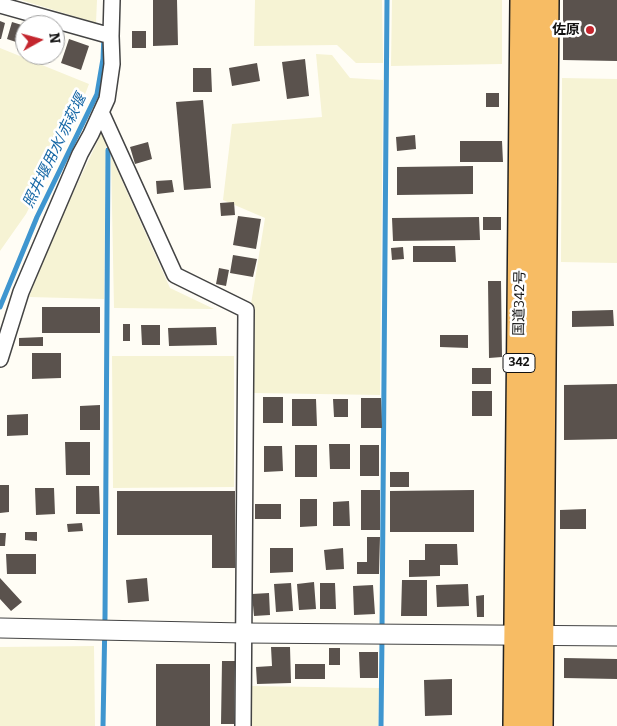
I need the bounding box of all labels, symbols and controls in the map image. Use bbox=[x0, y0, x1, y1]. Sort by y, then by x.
north arrow bbox=[15, 15, 65, 65]
place label: 佐原 bbox=[552, 22, 580, 38]
marker: 佐原 bbox=[584, 24, 596, 36]
text: N bbox=[45, 32, 63, 45]
water label: 照井堰用水/赤萩堰 bbox=[20, 91, 90, 211]
street label: 国道342号 bbox=[511, 270, 529, 336]
road number: 342 bbox=[503, 353, 535, 372]

